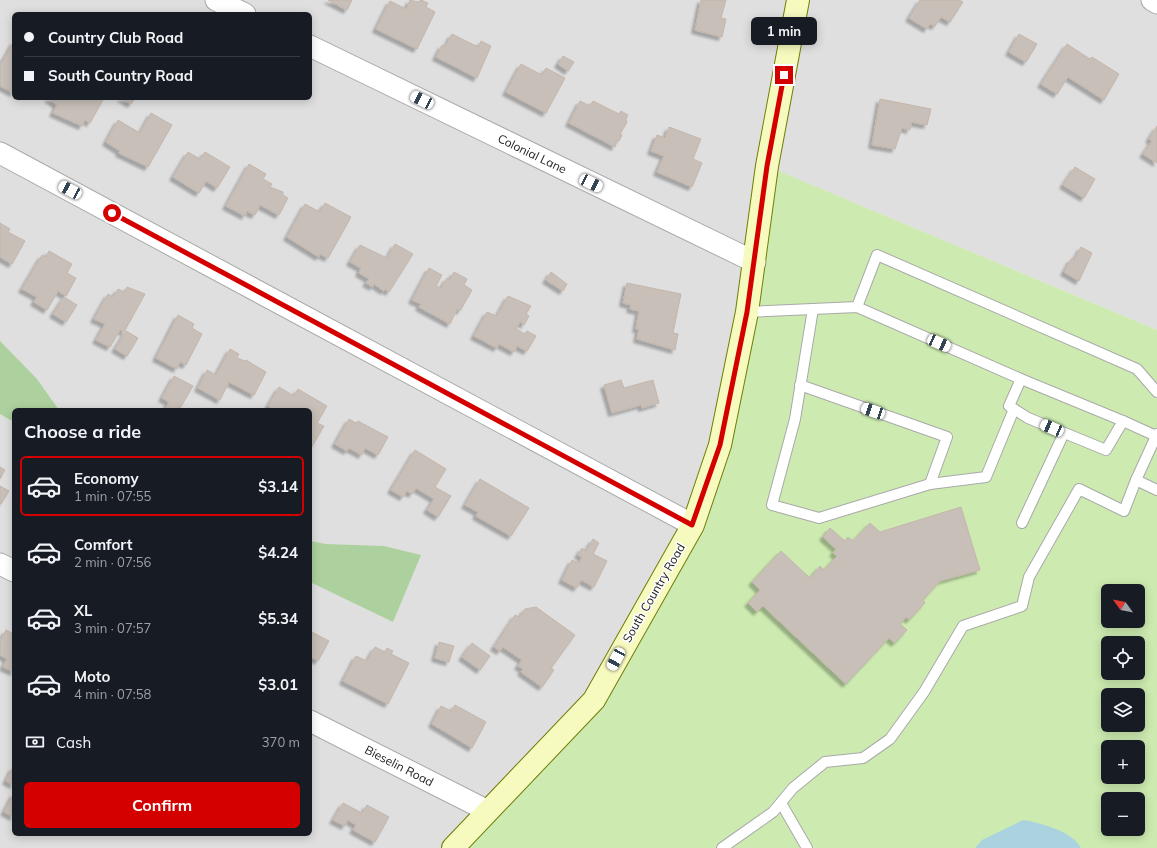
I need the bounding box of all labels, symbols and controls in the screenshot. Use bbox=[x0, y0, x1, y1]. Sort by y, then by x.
callout: 1 min bbox=[751, 17, 817, 45]
text: 1 min bbox=[767, 23, 801, 39]
text: Country Club Road bbox=[48, 28, 183, 47]
text: South Country Road bbox=[48, 66, 193, 85]
route end bbox=[775, 66, 793, 84]
car bbox=[409, 89, 435, 111]
street label: Colonial Lane bbox=[495, 130, 569, 177]
car bbox=[578, 172, 604, 194]
car bbox=[57, 179, 83, 201]
route start bbox=[103, 204, 121, 222]
car bbox=[926, 333, 952, 353]
car bbox=[860, 401, 886, 421]
car bbox=[1039, 418, 1065, 438]
text: Choose a ride bbox=[24, 420, 141, 443]
icon: car bbox=[26, 468, 62, 504]
text: Economy bbox=[74, 469, 139, 488]
text: $3.14 bbox=[258, 477, 298, 496]
text: 1 min · 07:55 bbox=[74, 488, 151, 504]
icon: car bbox=[26, 534, 62, 570]
text: Comfort bbox=[74, 535, 132, 554]
street label: South Country Road bbox=[619, 540, 688, 645]
text: $4.24 bbox=[258, 543, 298, 562]
text: 2 min · 07:56 bbox=[74, 554, 151, 570]
north arrow bbox=[1101, 584, 1145, 628]
map controls bbox=[1101, 584, 1145, 836]
icon: car bbox=[26, 600, 62, 636]
text: XL bbox=[74, 601, 92, 620]
text: $5.34 bbox=[258, 609, 298, 628]
text: 3 min · 07:57 bbox=[74, 620, 151, 636]
button: locate bbox=[1101, 636, 1145, 680]
car bbox=[605, 646, 627, 672]
icon: car bbox=[26, 666, 62, 702]
text: Moto bbox=[74, 667, 110, 686]
text: $3.01 bbox=[258, 675, 298, 694]
text: 4 min · 07:58 bbox=[74, 686, 151, 702]
button: layers bbox=[1101, 688, 1145, 732]
icon: cash bbox=[24, 731, 46, 753]
text: Cash bbox=[56, 733, 91, 752]
text: 370 m bbox=[262, 734, 300, 750]
button: + bbox=[1101, 740, 1145, 784]
street label: Bieselin Road bbox=[362, 742, 436, 789]
button: Confirm bbox=[24, 782, 300, 828]
button: − bbox=[1101, 792, 1145, 836]

